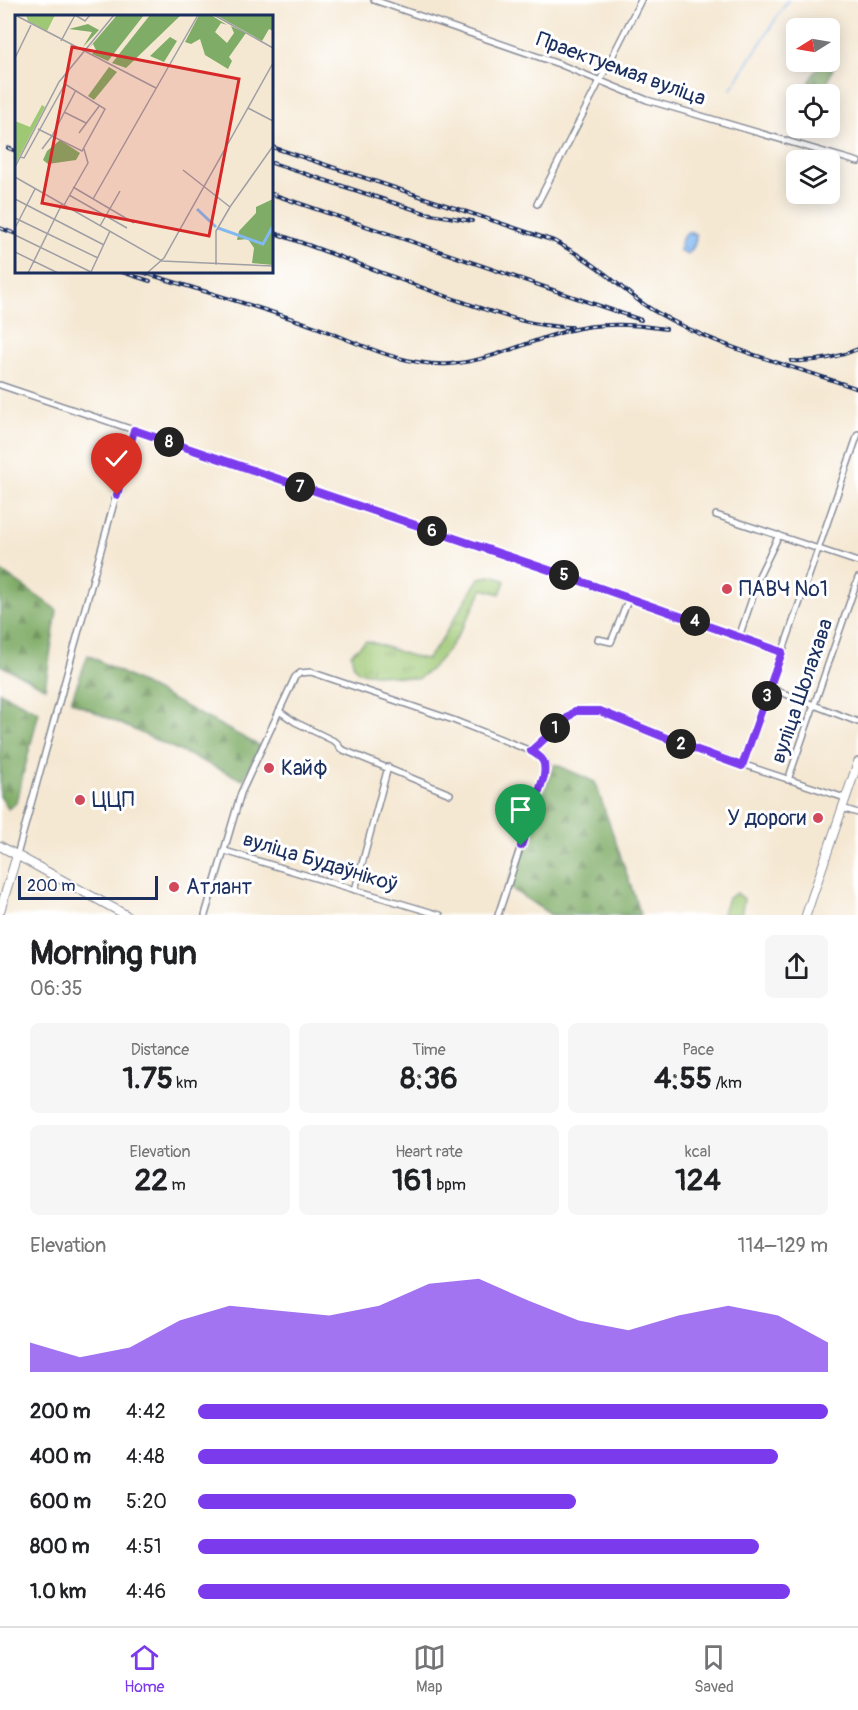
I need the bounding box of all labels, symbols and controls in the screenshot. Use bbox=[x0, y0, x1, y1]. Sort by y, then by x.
inset map bbox=[15, 15, 273, 273]
north arrow bbox=[786, 18, 840, 72]
map controls bbox=[786, 18, 840, 204]
street label: Праектуемая вуліца bbox=[533, 26, 709, 112]
button: locate bbox=[786, 84, 840, 138]
button: layers bbox=[786, 150, 840, 204]
pin: 8 bbox=[154, 427, 184, 457]
text: 8 bbox=[165, 432, 173, 452]
pin bbox=[91, 433, 142, 495]
icon: check bbox=[100, 442, 133, 475]
pin: 7 bbox=[285, 472, 315, 502]
text: 7 bbox=[296, 477, 304, 497]
pin: 6 bbox=[417, 516, 447, 546]
text: 6 bbox=[427, 521, 437, 541]
pin: 5 bbox=[549, 560, 579, 590]
text: 5 bbox=[560, 565, 568, 585]
place label: ПАВЧ №1 bbox=[739, 576, 828, 603]
marker: ПАВЧ №1 bbox=[720, 582, 734, 596]
pin: 4 bbox=[680, 606, 710, 636]
text: 4 bbox=[690, 611, 700, 631]
street label: вуліца Шолахава bbox=[765, 615, 839, 767]
pin: 3 bbox=[752, 681, 782, 711]
text: 3 bbox=[763, 686, 771, 706]
pin: 1 bbox=[540, 713, 570, 743]
text: 1 bbox=[552, 718, 558, 738]
pin: 2 bbox=[666, 729, 696, 759]
text: 2 bbox=[677, 734, 685, 754]
place label: Кайф bbox=[281, 755, 328, 782]
marker: Кайф bbox=[262, 761, 276, 775]
pin bbox=[495, 784, 546, 846]
place label: ЦЦП bbox=[92, 787, 134, 814]
marker: ЦЦП bbox=[73, 793, 87, 807]
icon: arrive bbox=[504, 793, 537, 826]
place label: У дороги bbox=[727, 805, 806, 832]
marker: У дороги bbox=[811, 811, 825, 825]
street label: вуліца Будаўнікоў bbox=[240, 826, 400, 898]
scale bar bbox=[18, 873, 158, 900]
place label: Атлант bbox=[186, 874, 252, 901]
text: 200 m bbox=[27, 876, 75, 896]
marker: Атлант bbox=[167, 880, 181, 894]
text: Morning run bbox=[30, 933, 197, 974]
button: share bbox=[765, 935, 828, 998]
text: 06:35 bbox=[30, 976, 83, 1001]
text: Distance bbox=[131, 1040, 189, 1060]
text: Time bbox=[412, 1040, 446, 1060]
text: Pace bbox=[682, 1040, 714, 1060]
text: 1.75 bbox=[123, 1060, 173, 1097]
text: 8:36 bbox=[400, 1060, 458, 1097]
text: 4:55 bbox=[654, 1060, 712, 1097]
text: km bbox=[173, 1073, 197, 1093]
text: /km bbox=[712, 1073, 742, 1093]
text: Elevation bbox=[130, 1142, 190, 1162]
text: Heart rate bbox=[395, 1142, 463, 1162]
text: kcal bbox=[685, 1142, 711, 1162]
text: 22 bbox=[134, 1162, 168, 1199]
text: 161 bbox=[392, 1162, 433, 1199]
text: 124 bbox=[675, 1162, 721, 1199]
text: m bbox=[168, 1175, 186, 1195]
text: bpm bbox=[433, 1175, 466, 1195]
text: Elevation bbox=[30, 1233, 106, 1258]
text: 114–129 m bbox=[738, 1233, 828, 1258]
text: 200 m bbox=[30, 1399, 91, 1424]
text: 4:42 bbox=[126, 1399, 166, 1424]
text: 400 m bbox=[30, 1444, 91, 1469]
text: 4:48 bbox=[126, 1444, 165, 1469]
text: 600 m bbox=[30, 1489, 91, 1514]
text: 5:20 bbox=[126, 1489, 167, 1514]
text: 800 m bbox=[30, 1534, 90, 1559]
text: 4:51 bbox=[126, 1534, 162, 1559]
text: 1.0 km bbox=[30, 1579, 86, 1604]
text: 4:46 bbox=[126, 1579, 166, 1604]
tab: Home bbox=[124, 1641, 165, 1697]
tab: Map bbox=[413, 1641, 446, 1697]
tab: Saved bbox=[694, 1641, 734, 1697]

